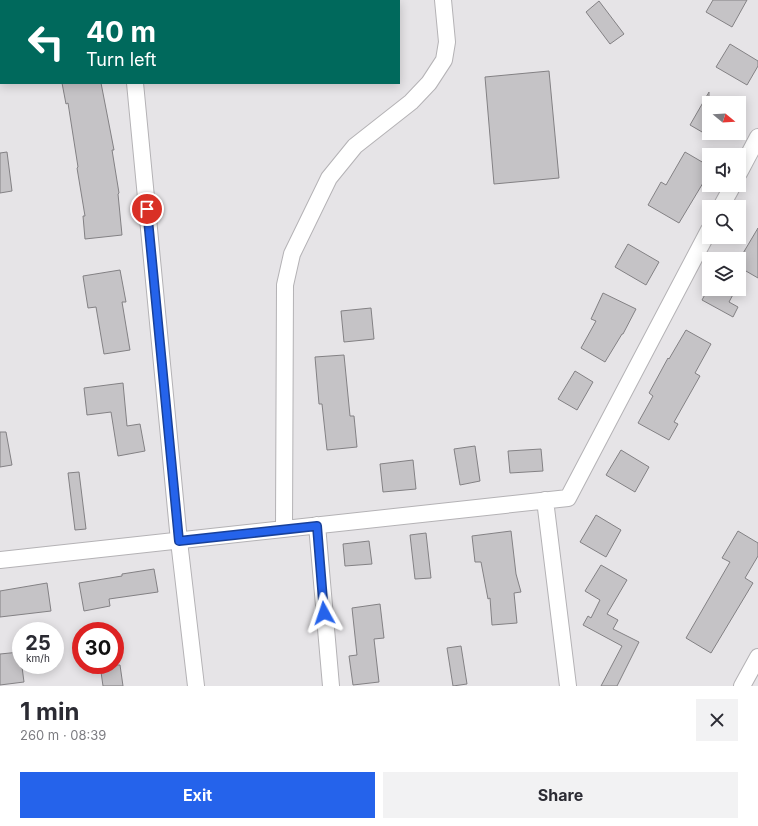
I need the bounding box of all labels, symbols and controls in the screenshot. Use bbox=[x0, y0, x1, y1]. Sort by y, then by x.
text: 40 m bbox=[86, 15, 156, 49]
icon: left bbox=[20, 16, 72, 68]
text: Turn left bbox=[86, 49, 156, 70]
north arrow bbox=[702, 96, 746, 140]
map controls bbox=[702, 96, 746, 296]
button: sound bbox=[702, 148, 746, 192]
pin bbox=[130, 192, 164, 226]
icon: arrive bbox=[136, 198, 158, 220]
button: search bbox=[702, 200, 746, 244]
button: layers bbox=[702, 252, 746, 296]
position arrow bbox=[303, 592, 345, 634]
speed limit sign: 30 bbox=[72, 622, 124, 674]
text: 25 bbox=[25, 631, 51, 655]
text: km/h bbox=[26, 652, 50, 664]
text: 1 min bbox=[20, 697, 79, 726]
button: close bbox=[696, 699, 738, 741]
text: 260 m · 08:39 bbox=[20, 727, 106, 743]
button: Exit bbox=[20, 772, 375, 818]
button: Share bbox=[383, 772, 738, 818]

